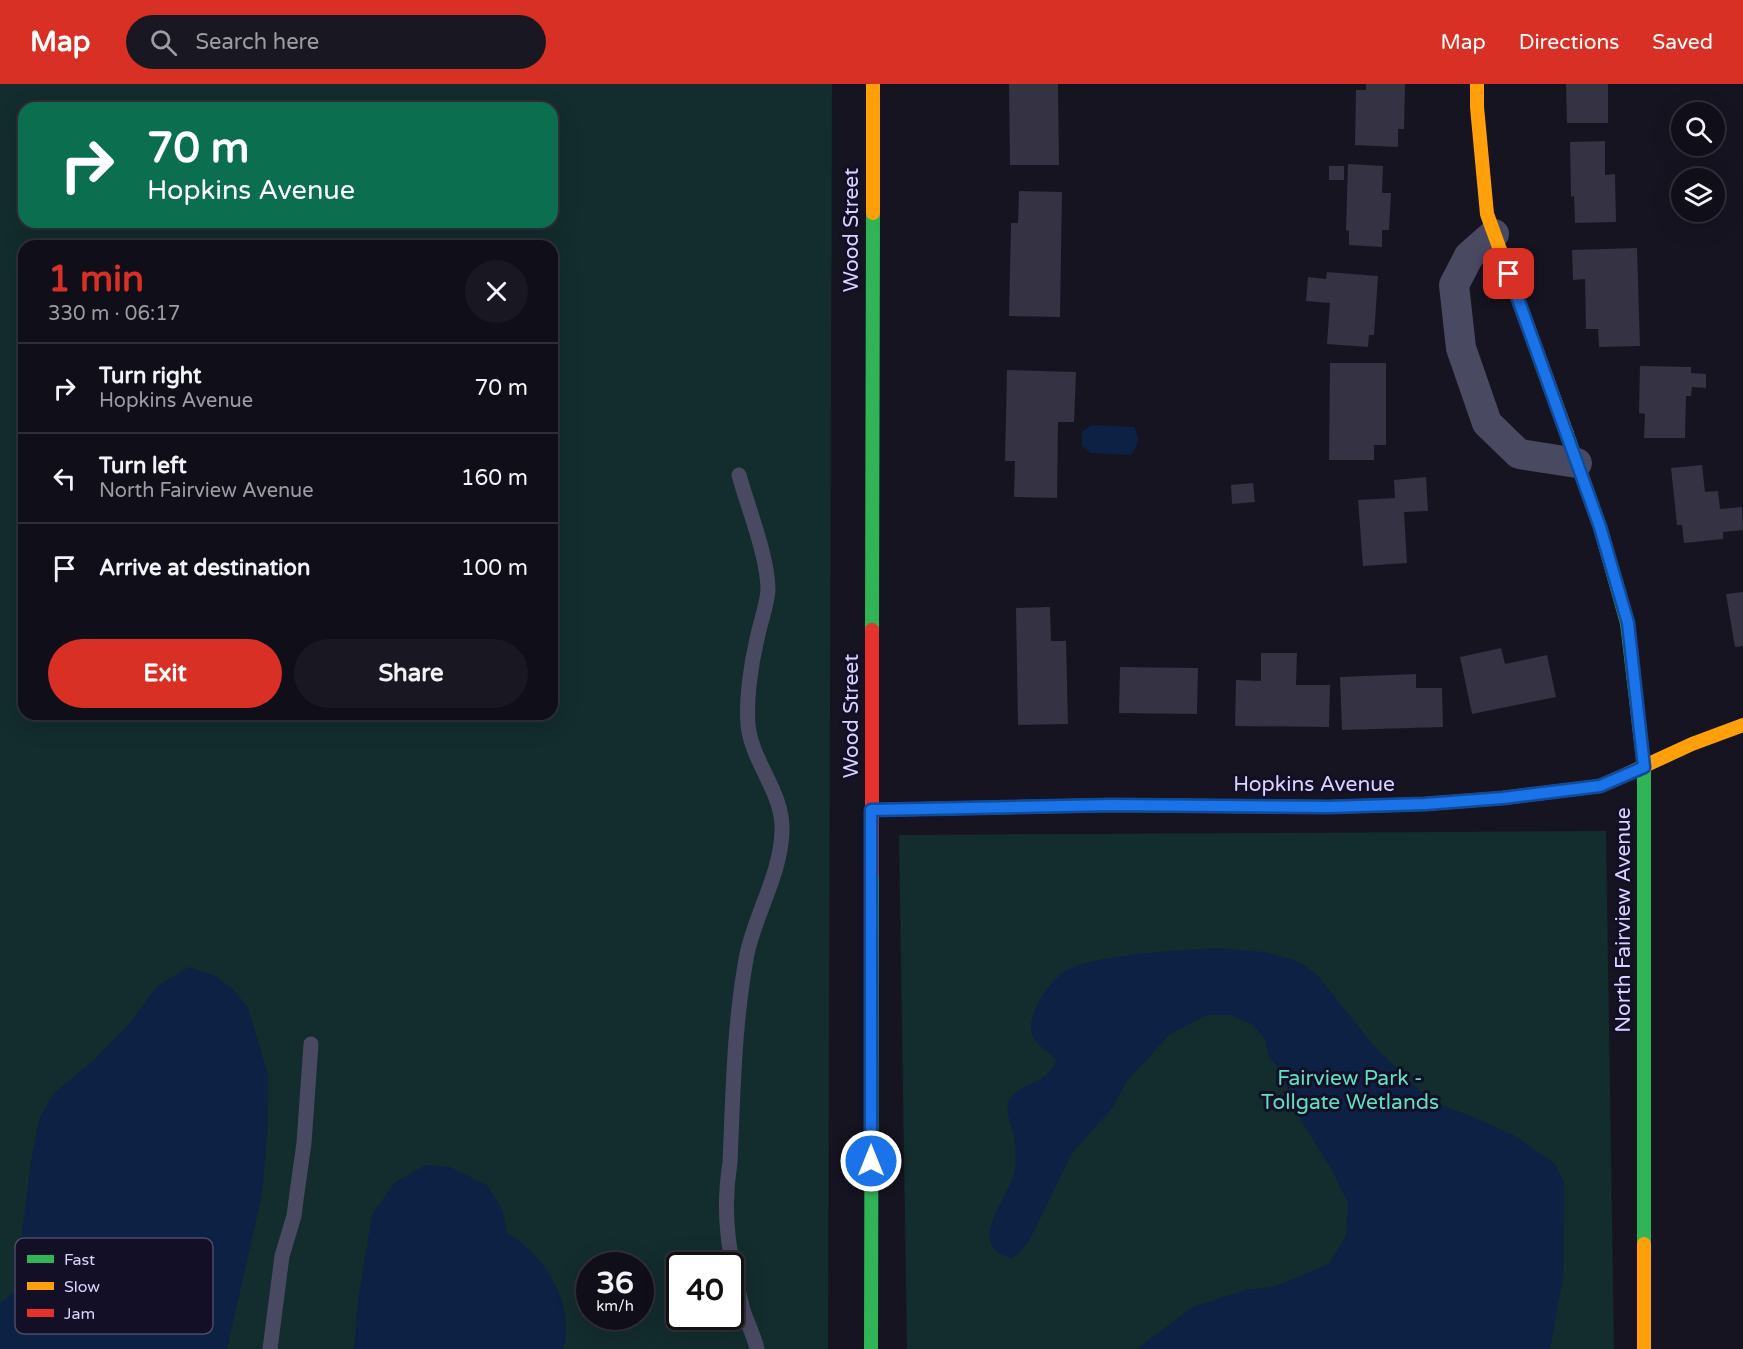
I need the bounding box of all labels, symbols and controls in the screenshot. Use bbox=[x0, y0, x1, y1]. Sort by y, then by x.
search box bbox=[126, 15, 546, 69]
text: Map bbox=[30, 25, 90, 59]
icon: search bbox=[147, 26, 180, 59]
text: Search here bbox=[195, 29, 319, 55]
text: Map bbox=[1440, 30, 1486, 55]
text: Directions bbox=[1519, 30, 1619, 55]
text: Saved bbox=[1652, 30, 1713, 55]
map controls bbox=[1671, 102, 1725, 222]
button: search bbox=[1671, 102, 1725, 156]
text: 70 m bbox=[147, 123, 249, 174]
icon: right bbox=[48, 126, 126, 204]
street label: Wood Street bbox=[839, 168, 864, 292]
button: layers bbox=[1671, 168, 1725, 222]
text: Hopkins Avenue bbox=[147, 174, 355, 207]
pin bbox=[1483, 248, 1534, 299]
icon: arrive bbox=[1492, 257, 1525, 290]
text: 1 min bbox=[48, 258, 144, 301]
button: close bbox=[465, 260, 528, 323]
text: 330 m · 06:17 bbox=[48, 302, 180, 326]
text: Turn right bbox=[99, 363, 201, 389]
icon: right bbox=[48, 372, 81, 405]
text: 70 m bbox=[474, 375, 528, 401]
text: Hopkins Avenue bbox=[99, 389, 253, 413]
text: Turn left bbox=[99, 453, 187, 479]
icon: left bbox=[48, 462, 81, 495]
text: 160 m bbox=[461, 465, 528, 491]
text: North Fairview Avenue bbox=[99, 479, 314, 503]
icon: arrive bbox=[48, 552, 81, 585]
text: Arrive at destination bbox=[99, 555, 310, 581]
text: 100 m bbox=[461, 555, 528, 581]
button: Exit bbox=[48, 639, 282, 708]
button: Share bbox=[294, 639, 528, 708]
street label: Wood Street bbox=[839, 654, 864, 778]
street label: Hopkins Avenue bbox=[1233, 772, 1395, 797]
street label: North Fairview Avenue bbox=[1611, 807, 1636, 1033]
park label: Fairview Park - Tollgate Wetlands bbox=[1261, 1066, 1439, 1115]
position arrow bbox=[839, 1129, 903, 1193]
legend bbox=[15, 1238, 213, 1334]
text: Fast bbox=[64, 1250, 95, 1270]
speed limit sign: 40 bbox=[666, 1252, 744, 1330]
text: 36 bbox=[596, 1265, 634, 1302]
text: Slow bbox=[64, 1277, 100, 1297]
text: km/h bbox=[596, 1297, 634, 1315]
text: Jam bbox=[64, 1304, 95, 1324]

